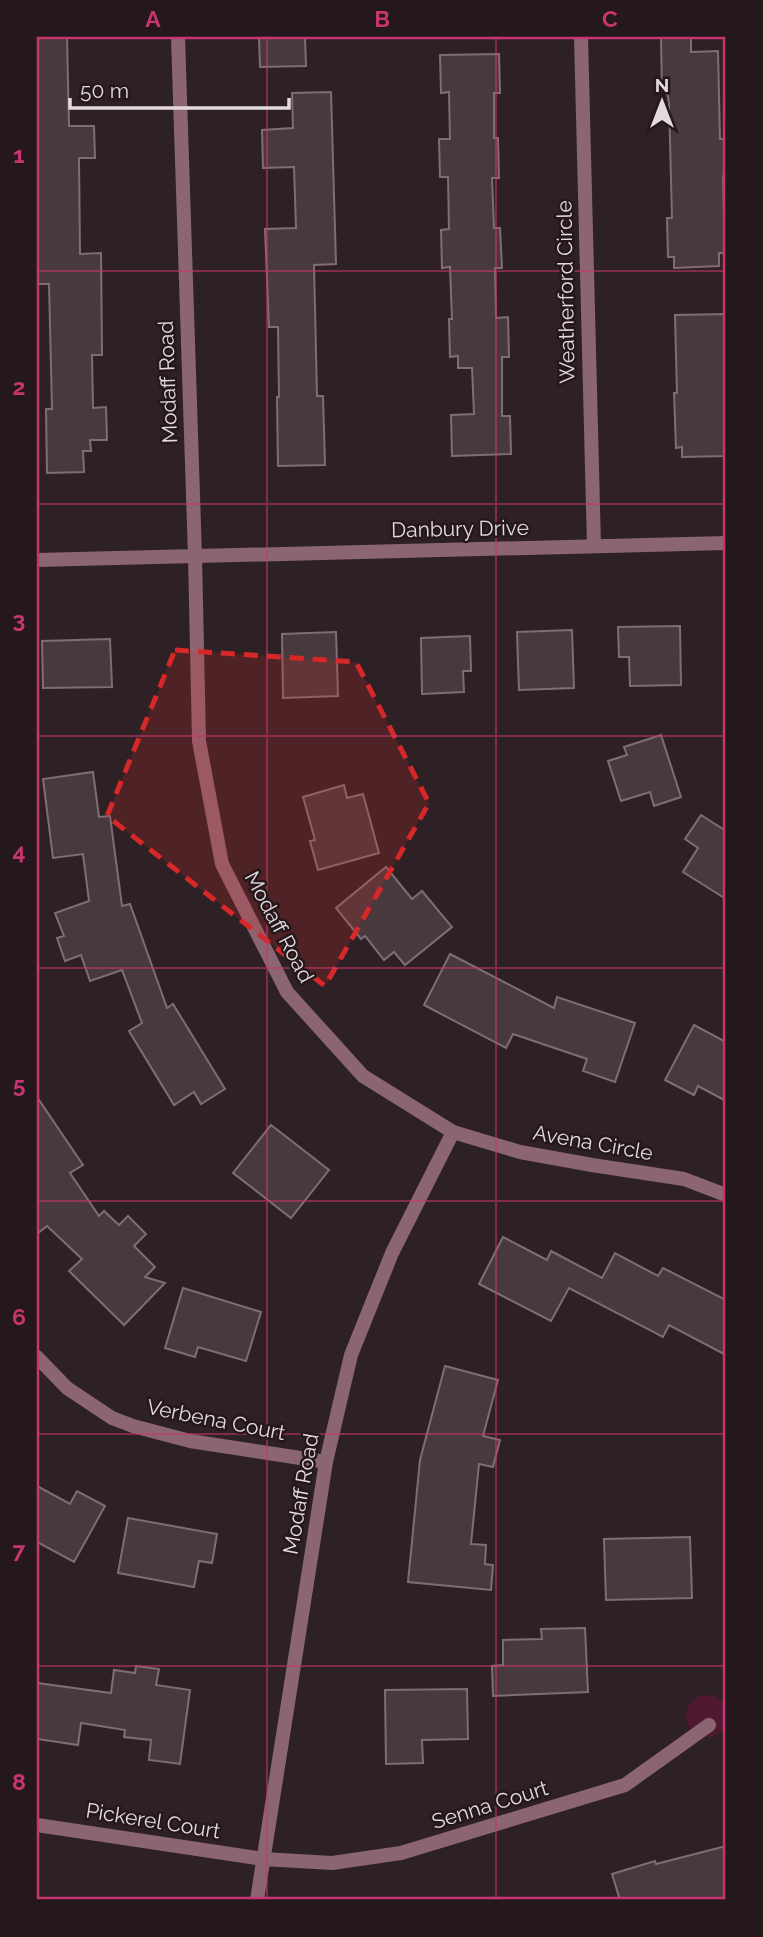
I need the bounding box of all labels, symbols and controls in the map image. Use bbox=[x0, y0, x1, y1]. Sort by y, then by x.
text: A bbox=[145, 5, 161, 32]
text: B bbox=[374, 5, 390, 32]
text: C bbox=[602, 5, 618, 32]
scale bar bbox=[70, 66, 289, 110]
north arrow bbox=[626, 66, 696, 136]
text: N bbox=[655, 74, 669, 96]
text: 50 m bbox=[80, 78, 129, 103]
text: 1 bbox=[13, 141, 25, 168]
street label: Weatherford Circle bbox=[551, 200, 580, 384]
street label: Modaff Road bbox=[153, 320, 182, 444]
text: 2 bbox=[13, 373, 25, 400]
street label: Danbury Drive bbox=[391, 515, 529, 542]
text: 3 bbox=[13, 606, 25, 633]
text: 4 bbox=[12, 838, 26, 865]
street label: Modaff Road bbox=[240, 867, 319, 987]
text: 5 bbox=[13, 1071, 26, 1098]
street label: Avena Circle bbox=[531, 1120, 655, 1165]
text: 6 bbox=[12, 1303, 26, 1330]
street label: Verbena Court bbox=[145, 1394, 288, 1445]
street label: Modaff Road bbox=[278, 1431, 323, 1556]
text: 7 bbox=[13, 1536, 26, 1563]
text: 8 bbox=[12, 1768, 26, 1795]
street label: Senna Court bbox=[429, 1775, 551, 1834]
street label: Pickerel Court bbox=[84, 1798, 222, 1843]

